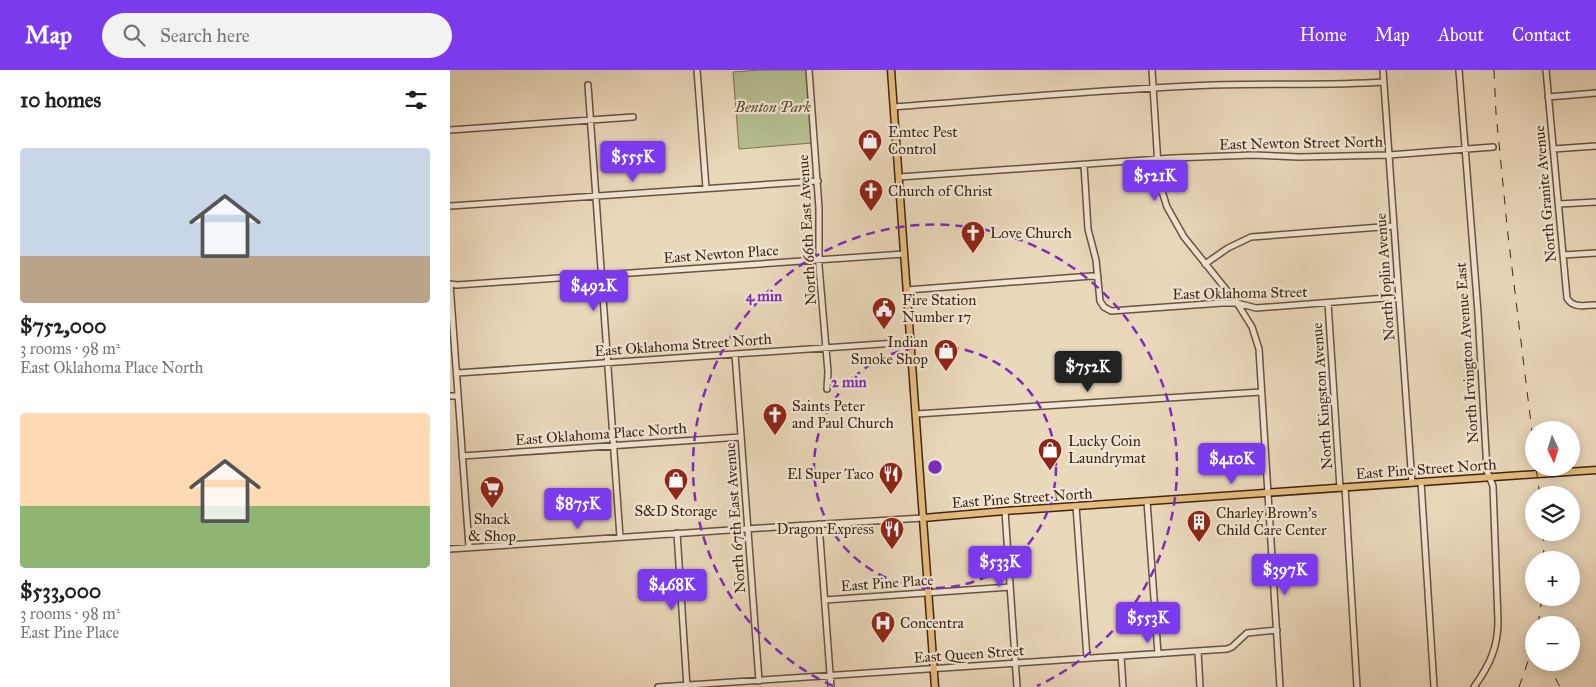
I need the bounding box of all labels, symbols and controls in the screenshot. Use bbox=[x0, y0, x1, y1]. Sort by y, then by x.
search box bbox=[102, 13, 452, 58]
text: Map bbox=[25, 20, 72, 50]
icon: search bbox=[120, 21, 148, 49]
text: Search here bbox=[160, 24, 250, 47]
text: Home bbox=[1300, 24, 1347, 46]
text: Map bbox=[1375, 24, 1410, 46]
text: About bbox=[1438, 24, 1484, 46]
text: Contact bbox=[1512, 24, 1571, 46]
icon: filters bbox=[402, 86, 430, 114]
text: 10 homes bbox=[20, 87, 101, 113]
park label: Benton Park bbox=[734, 98, 811, 116]
place label: Emtec Pest Control bbox=[888, 123, 958, 158]
street label: North Granite Avenue bbox=[1530, 125, 1560, 263]
shop icon: Emtec Pest Control bbox=[857, 128, 883, 162]
street label: East Newton Street North bbox=[1219, 133, 1384, 153]
pin: $555K bbox=[598, 140, 668, 183]
text: $555K bbox=[611, 147, 655, 166]
street label: North 66th East Avenue bbox=[794, 154, 820, 306]
pin: $521K bbox=[1120, 160, 1190, 202]
text: $521K bbox=[1134, 166, 1176, 185]
church icon: Church of Christ bbox=[858, 178, 884, 212]
icon: home bbox=[180, 181, 270, 271]
place label: Church of Christ bbox=[888, 182, 994, 200]
street label: North Joplin Avenue bbox=[1372, 212, 1399, 341]
church icon: Love Church bbox=[960, 220, 986, 254]
place label: Love Church bbox=[990, 224, 1072, 242]
street label: East Newton Place bbox=[663, 241, 779, 267]
street label: North Irvington Avenue East bbox=[1452, 261, 1482, 444]
pin: $492K bbox=[559, 270, 629, 312]
text: $492K bbox=[571, 276, 617, 295]
street label: East Oklahoma Street bbox=[1172, 283, 1308, 303]
text: 4 min bbox=[746, 287, 783, 306]
place label: Fire Station Number 17 bbox=[902, 291, 976, 326]
public building icon: Fire Station Number 17 bbox=[871, 296, 897, 330]
text: $752,000 bbox=[20, 313, 106, 339]
street label: North Kingston Avenue bbox=[1308, 322, 1336, 470]
street label: East Oklahoma Street North bbox=[594, 330, 773, 360]
place label: Indian Smoke Shop bbox=[851, 333, 928, 368]
shop icon: Indian Smoke Shop bbox=[933, 338, 959, 372]
text: 3 rooms · 98 m² bbox=[20, 339, 120, 358]
pin: $752K bbox=[1053, 350, 1123, 393]
text: $752K bbox=[1066, 357, 1110, 376]
text: East Oklahoma Place North bbox=[20, 358, 204, 377]
text: 2 min bbox=[831, 373, 868, 391]
place label: Saints Peter and Paul Church bbox=[792, 397, 894, 432]
church icon: Saints Peter and Paul Church bbox=[762, 402, 788, 436]
street label: East Oklahoma Place North bbox=[515, 419, 688, 449]
north arrow bbox=[1525, 421, 1580, 476]
map controls bbox=[1525, 421, 1580, 671]
place label: Lucky Coin Laundrymat bbox=[1068, 432, 1147, 467]
shop icon: Lucky Coin Laundrymat bbox=[1037, 437, 1063, 471]
street label: North 67th East Avenue bbox=[721, 442, 749, 594]
pin: $410K bbox=[1197, 442, 1267, 485]
icon: home bbox=[180, 446, 270, 536]
text: $410K bbox=[1209, 449, 1255, 468]
street label: East Pine Street North bbox=[1355, 455, 1498, 483]
centre of rings bbox=[926, 458, 944, 476]
restaurant icon: El Super Taco bbox=[878, 461, 904, 495]
place label: El Super Taco bbox=[787, 465, 874, 483]
shop icon: S&D Storage bbox=[663, 467, 689, 501]
supermarket icon: Shack & Shop bbox=[479, 475, 505, 509]
street label: East Pine Street North bbox=[951, 484, 1094, 512]
button: layers bbox=[1525, 486, 1580, 541]
pin: $875K bbox=[543, 488, 613, 530]
text: $875K bbox=[555, 494, 601, 513]
place label: S&D Storage bbox=[634, 502, 718, 520]
place label: Charley Brown's Child Care Center bbox=[1216, 504, 1327, 539]
building icon: Charley Brown's Child Care Center bbox=[1186, 509, 1212, 543]
place label: Shack & Shop bbox=[468, 510, 516, 545]
restaurant icon: Dragon Express bbox=[879, 516, 905, 550]
place label: Dragon Express bbox=[777, 520, 874, 538]
pin: $533K bbox=[965, 546, 1035, 588]
button: + bbox=[1525, 551, 1580, 606]
text: $533K bbox=[979, 552, 1021, 571]
pin: $397K bbox=[1250, 554, 1320, 596]
text: $397K bbox=[1263, 560, 1307, 579]
pin: $468K bbox=[637, 568, 707, 611]
street label: East Pine Place bbox=[840, 571, 934, 595]
text: $468K bbox=[649, 575, 695, 594]
text: $533,000 bbox=[20, 578, 101, 604]
pin: $553K bbox=[1113, 602, 1183, 644]
text: 3 rooms · 98 m² bbox=[20, 604, 120, 623]
text: $553K bbox=[1127, 608, 1169, 627]
hospital icon: Concentra bbox=[870, 610, 896, 644]
place label: Concentra bbox=[900, 614, 965, 632]
button: − bbox=[1525, 616, 1580, 671]
text: East Pine Place bbox=[20, 623, 119, 642]
street label: East Queen Street bbox=[913, 641, 1026, 667]

